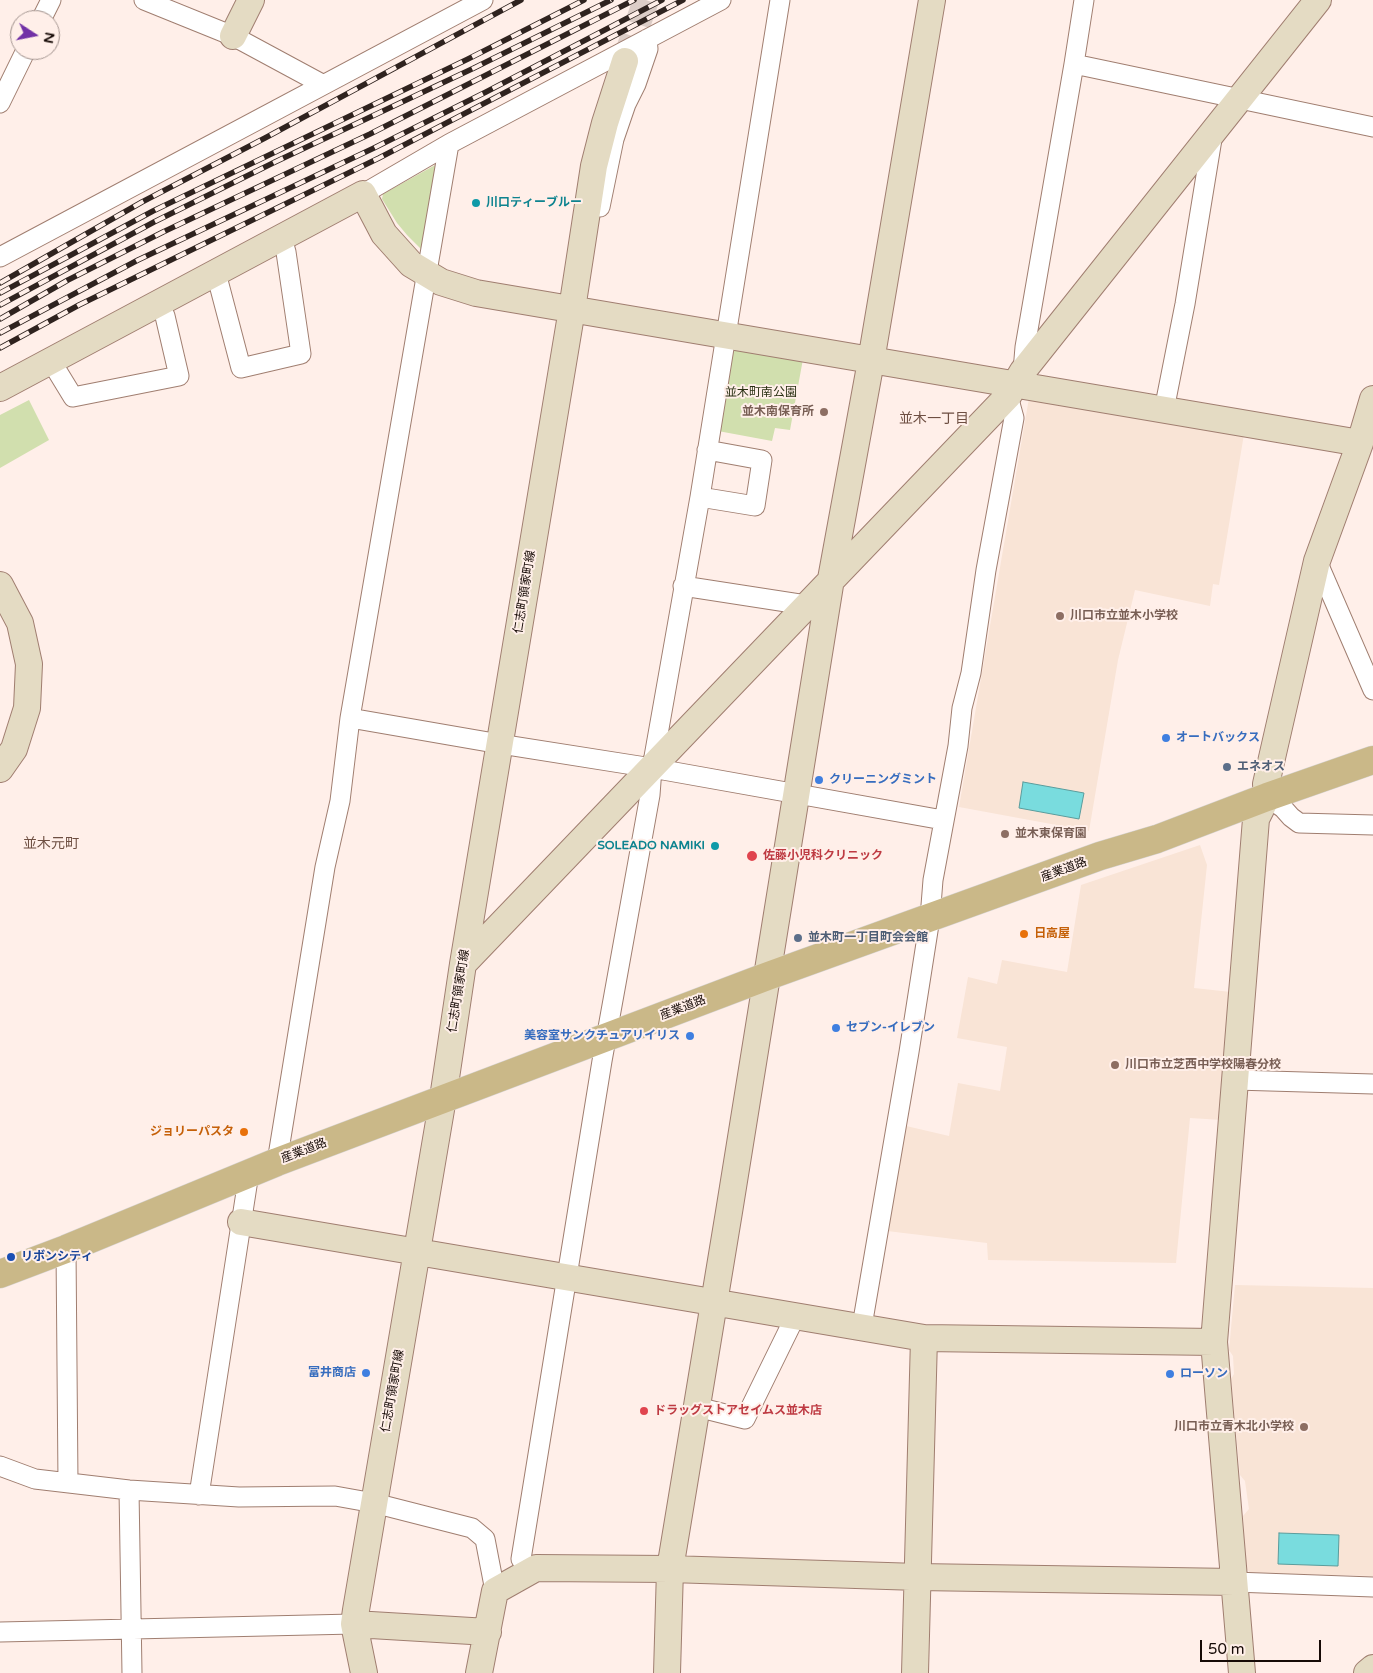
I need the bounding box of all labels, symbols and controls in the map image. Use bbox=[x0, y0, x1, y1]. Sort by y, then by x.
north arrow bbox=[10, 10, 60, 60]
text: N bbox=[40, 31, 59, 45]
place label: 川口ティーブルー bbox=[486, 196, 582, 210]
marker: 川口ティーブルー bbox=[470, 197, 482, 209]
park label: 並木町南公園 bbox=[725, 386, 797, 400]
place label: 並木南保育所 bbox=[742, 405, 814, 419]
marker: 並木南保育所 bbox=[818, 406, 830, 418]
district label: 並木一丁目 bbox=[899, 411, 969, 427]
street label: 仁志町領家町線 bbox=[511, 549, 539, 635]
place label: 川口市立並木小学校 bbox=[1070, 609, 1178, 623]
marker: 川口市立並木小学校 bbox=[1054, 610, 1066, 622]
place label: オートバックス bbox=[1176, 731, 1260, 745]
marker: オートバックス bbox=[1160, 732, 1172, 744]
place label: エネオス bbox=[1237, 760, 1285, 774]
marker: エネオス bbox=[1221, 761, 1233, 773]
place label: クリーニングミント bbox=[829, 773, 937, 787]
marker: クリーニングミント bbox=[813, 774, 825, 786]
place label: 並木東保育園 bbox=[1015, 827, 1087, 841]
marker: 並木東保育園 bbox=[999, 828, 1011, 840]
district label: 並木元町 bbox=[23, 836, 79, 852]
place label: SOLEADO NAMIKI bbox=[597, 839, 705, 853]
marker: SOLEADO NAMIKI bbox=[709, 840, 721, 852]
marker: 佐藤小児科クリニック bbox=[745, 849, 759, 863]
place label: 佐藤小児科クリニック bbox=[763, 849, 883, 863]
street label: 産業道路 bbox=[1039, 855, 1089, 885]
place label: 日高屋 bbox=[1034, 927, 1070, 941]
marker: 日高屋 bbox=[1018, 928, 1030, 940]
place label: 並木町一丁目町会会館 bbox=[808, 931, 928, 945]
marker: 並木町一丁目町会会館 bbox=[792, 932, 804, 944]
street label: 仁志町領家町線 bbox=[445, 948, 473, 1034]
street label: 産業道路 bbox=[658, 993, 708, 1023]
place label: セブン-イレブン bbox=[846, 1021, 935, 1035]
marker: セブン-イレブン bbox=[830, 1022, 842, 1034]
place label: 美容室サンクチュアリイリス bbox=[524, 1029, 680, 1043]
marker: 美容室サンクチュアリイリス bbox=[684, 1030, 696, 1042]
place label: 川口市立芝西中学校陽春分校 bbox=[1125, 1058, 1281, 1072]
marker: 川口市立芝西中学校陽春分校 bbox=[1109, 1059, 1121, 1071]
place label: ジョリーパスタ bbox=[150, 1125, 234, 1139]
marker: ジョリーパスタ bbox=[238, 1126, 250, 1138]
street label: 産業道路 bbox=[279, 1136, 329, 1166]
place label: リボンシティ bbox=[21, 1250, 93, 1264]
marker: リボンシティ bbox=[5, 1251, 17, 1263]
street label: 仁志町領家町線 bbox=[379, 1348, 407, 1434]
place label: 富井商店 bbox=[308, 1366, 356, 1380]
marker: 富井商店 bbox=[360, 1367, 372, 1379]
place label: ローソン bbox=[1180, 1367, 1228, 1381]
marker: ローソン bbox=[1164, 1368, 1176, 1380]
place label: ドラッグストアセイムス並木店 bbox=[654, 1404, 822, 1418]
marker: ドラッグストアセイムス並木店 bbox=[638, 1405, 650, 1417]
place label: 川口市立青木北小学校 bbox=[1174, 1420, 1294, 1434]
marker: 川口市立青木北小学校 bbox=[1298, 1421, 1310, 1433]
scale bar bbox=[1203, 1630, 1324, 1662]
text: 50 m bbox=[1208, 1640, 1245, 1658]

